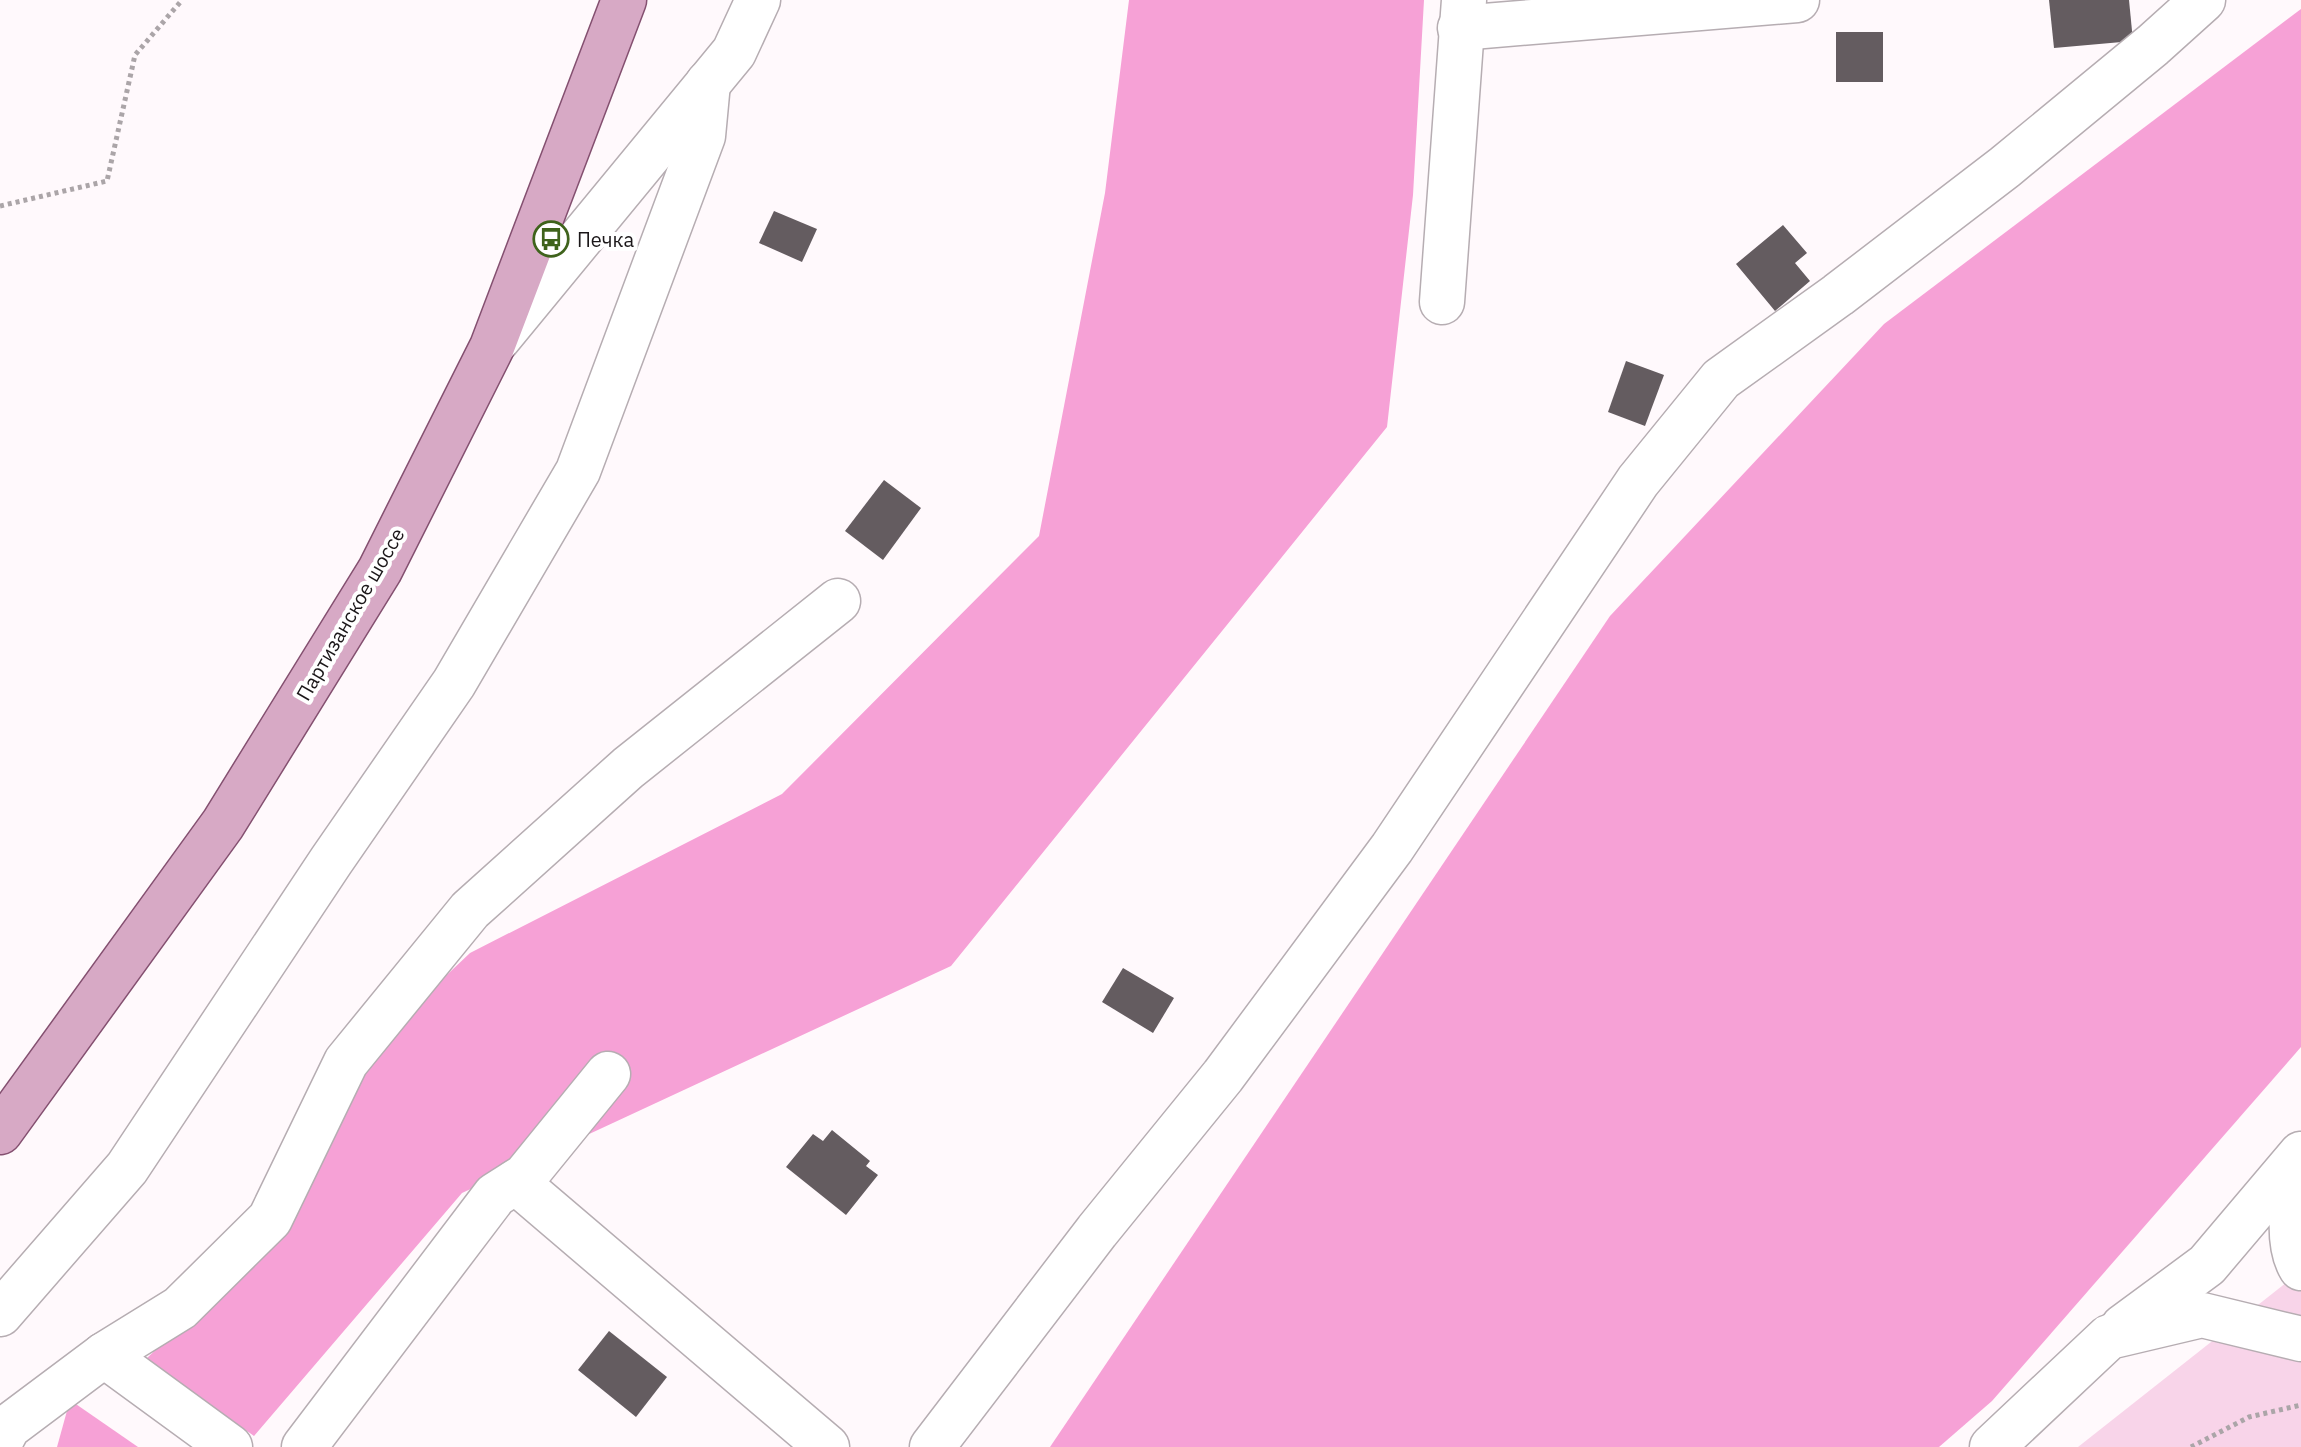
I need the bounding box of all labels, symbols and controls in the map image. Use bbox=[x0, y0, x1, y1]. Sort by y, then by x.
bus stop icon: Печка bbox=[532, 220, 570, 258]
place label: Печка bbox=[577, 226, 634, 253]
street label: Партизанское шоссе bbox=[290, 523, 410, 705]

